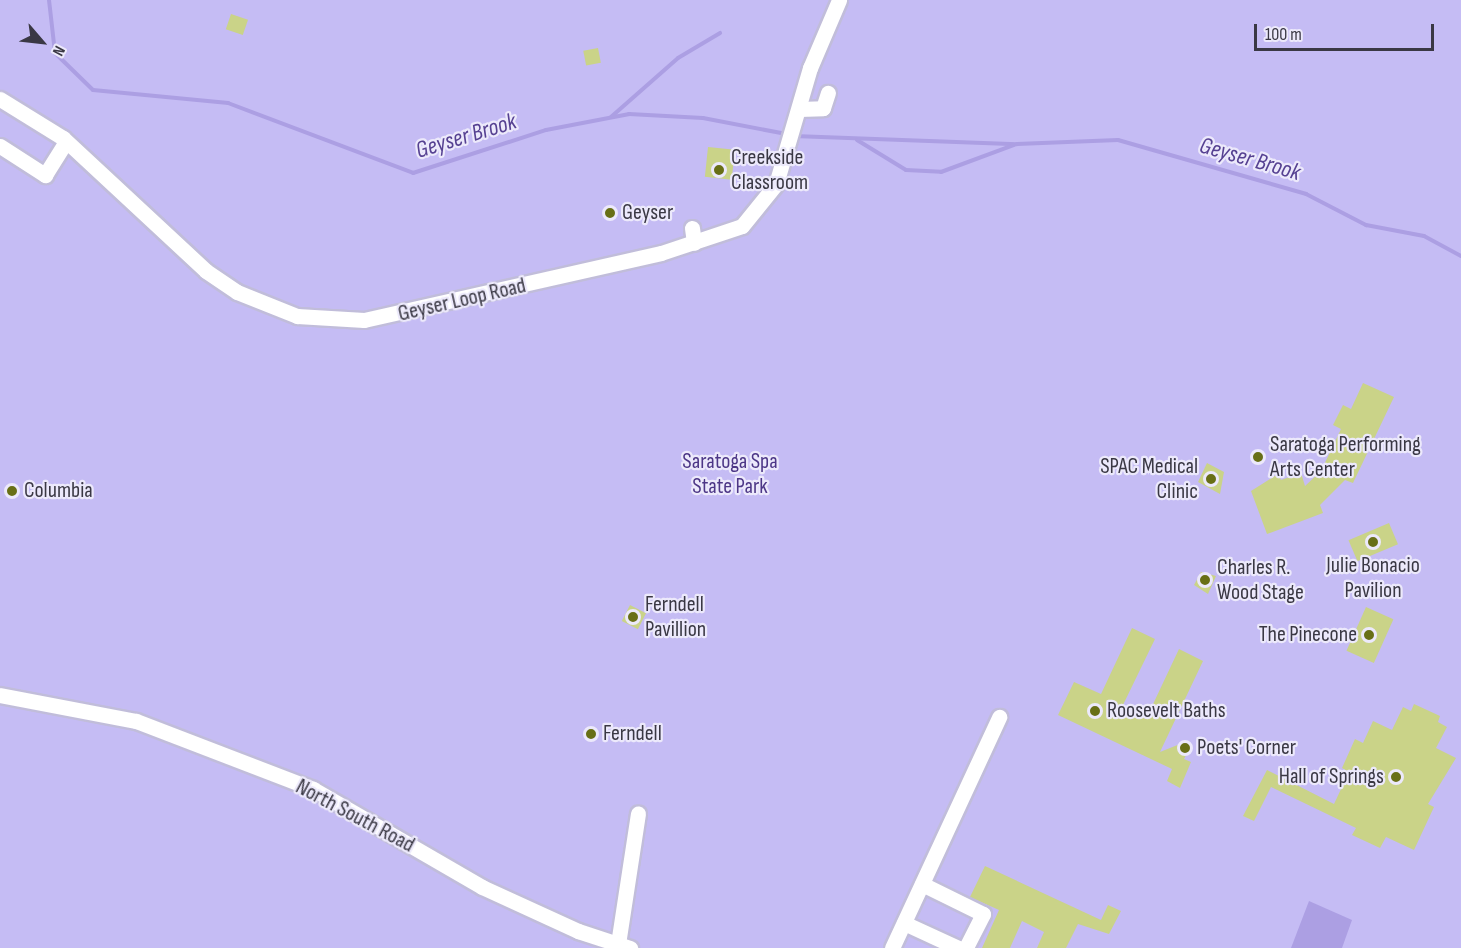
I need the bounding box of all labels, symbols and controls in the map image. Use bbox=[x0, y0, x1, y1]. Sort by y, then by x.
north arrow bbox=[12, 12, 72, 72]
scale bar bbox=[1257, 12, 1437, 50]
text: 100 m bbox=[1265, 24, 1302, 45]
text: N bbox=[48, 42, 69, 59]
water label: Geyser Brook bbox=[412, 107, 520, 165]
water label: Geyser Brook bbox=[1196, 131, 1304, 187]
place label: Creekside Classroom bbox=[731, 144, 808, 196]
marker: Creekside Classroom bbox=[712, 163, 726, 177]
place label: Geyser bbox=[622, 200, 673, 226]
marker: Geyser bbox=[603, 206, 617, 220]
street label: Geyser Loop Road bbox=[396, 272, 528, 328]
place label: Saratoga Performing Arts Center bbox=[1270, 431, 1421, 482]
park label: Saratoga Spa State Park bbox=[682, 448, 778, 500]
marker: Saratoga Performing Arts Center bbox=[1251, 450, 1265, 464]
place label: SPAC Medical Clinic bbox=[1100, 453, 1198, 505]
marker: SPAC Medical Clinic bbox=[1202, 470, 1220, 488]
place label: Columbia bbox=[24, 478, 93, 504]
marker: Columbia bbox=[5, 484, 19, 498]
marker: Julie Bonacio Pavilion bbox=[1366, 535, 1380, 549]
place label: Julie Bonacio Pavilion bbox=[1326, 552, 1420, 604]
place label: Charles R. Wood Stage bbox=[1217, 554, 1304, 606]
marker: Charles R. Wood Stage bbox=[1198, 573, 1212, 587]
place label: Ferndell Pavillion bbox=[645, 591, 706, 642]
marker: Ferndell Pavillion bbox=[626, 610, 640, 624]
place label: The Pinecone bbox=[1259, 622, 1357, 648]
marker: The Pinecone bbox=[1362, 628, 1376, 642]
place label: Roosevelt Baths bbox=[1107, 698, 1226, 724]
marker: Roosevelt Baths bbox=[1088, 704, 1102, 718]
place label: Ferndell bbox=[603, 721, 662, 747]
marker: Ferndell bbox=[584, 727, 598, 741]
place label: Poets' Corner bbox=[1197, 735, 1296, 761]
marker: Poets' Corner bbox=[1178, 741, 1192, 755]
place label: Hall of Springs bbox=[1279, 764, 1384, 790]
marker: Hall of Springs bbox=[1389, 770, 1403, 784]
street label: North South Road bbox=[291, 774, 419, 858]

